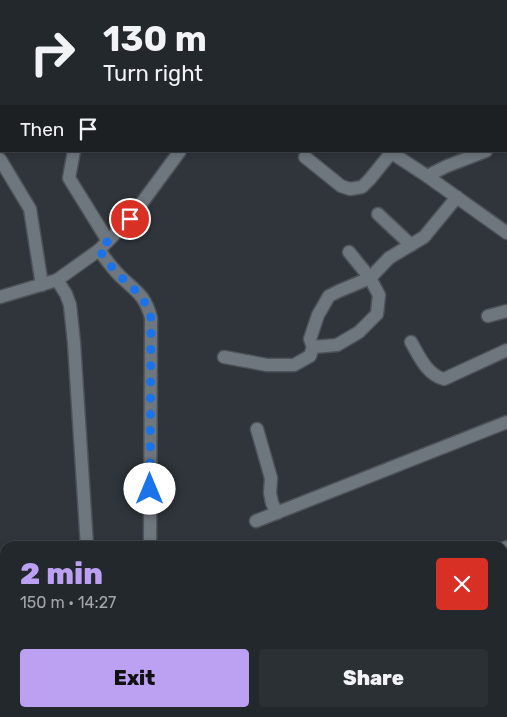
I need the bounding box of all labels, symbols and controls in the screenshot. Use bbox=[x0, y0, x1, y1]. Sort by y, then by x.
text: 130 m bbox=[103, 18, 207, 60]
icon: right bbox=[20, 20, 85, 85]
text: Turn right bbox=[103, 60, 203, 87]
icon: arrive bbox=[74, 115, 102, 143]
text: Then bbox=[20, 118, 64, 141]
pin bbox=[109, 198, 151, 240]
icon: arrive bbox=[116, 205, 144, 233]
position arrow bbox=[123, 462, 175, 514]
text: 2 min bbox=[20, 556, 103, 592]
button: close bbox=[436, 558, 488, 610]
text: 150 m · 14:27 bbox=[20, 593, 116, 612]
button: Exit bbox=[20, 649, 249, 707]
button: Share bbox=[259, 649, 488, 707]

